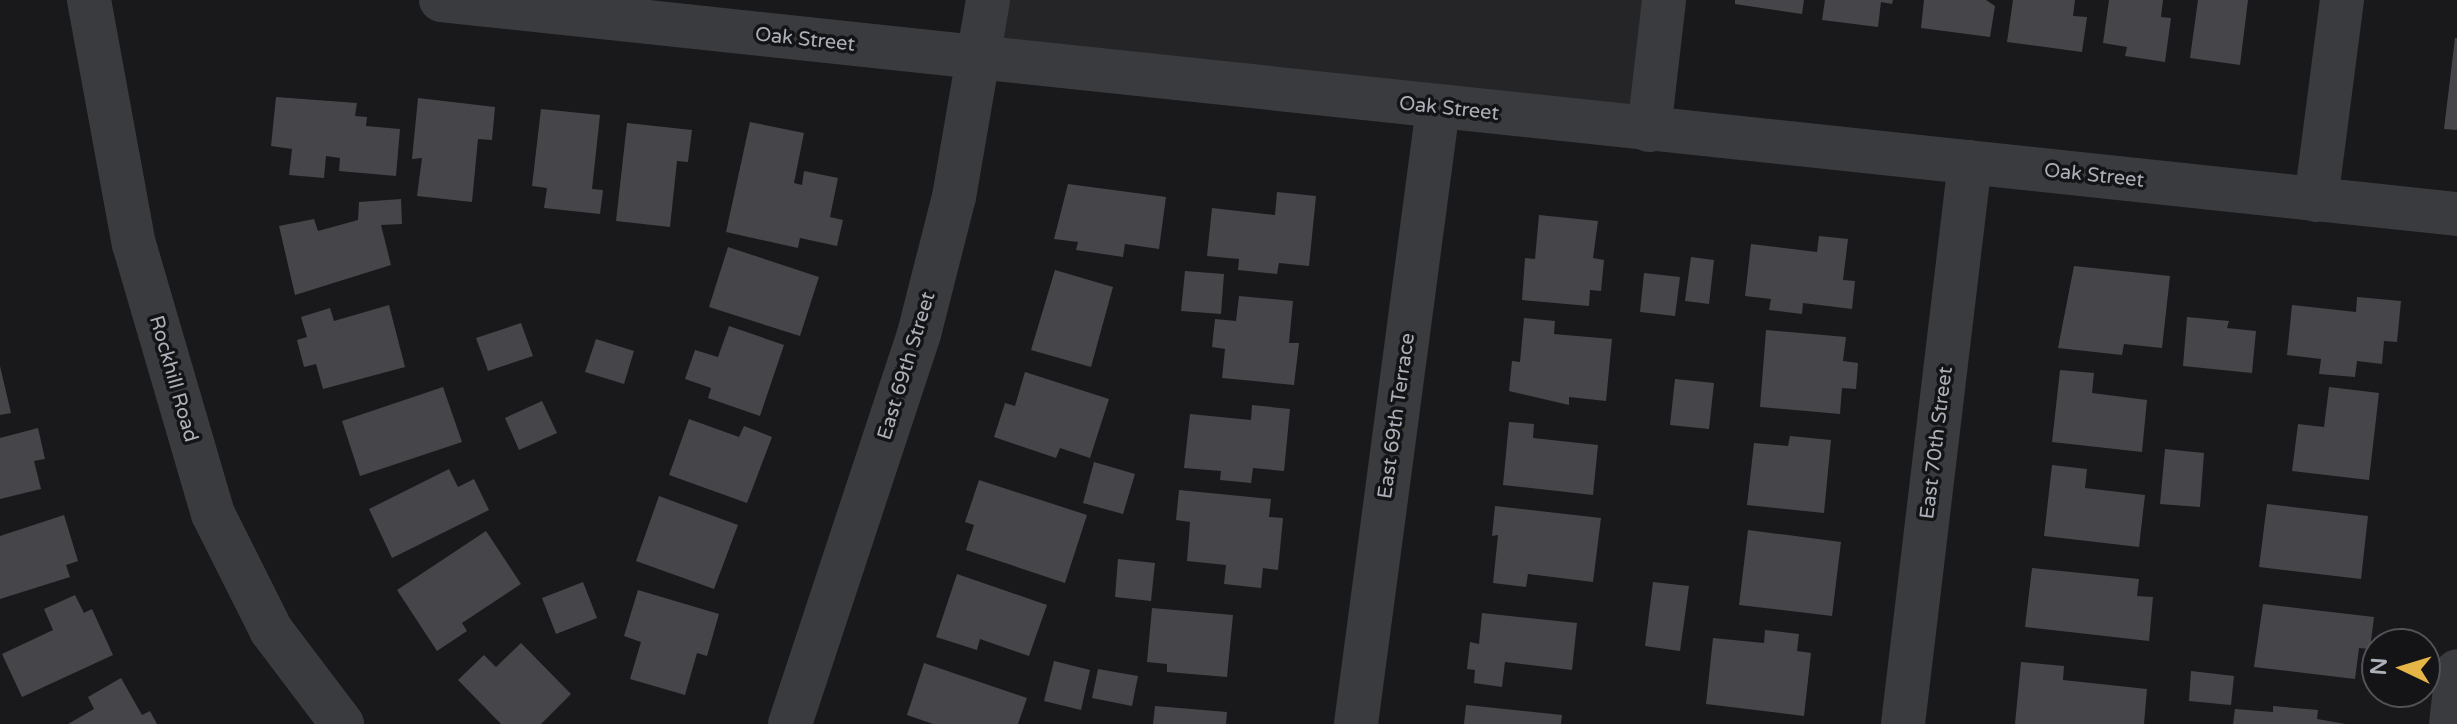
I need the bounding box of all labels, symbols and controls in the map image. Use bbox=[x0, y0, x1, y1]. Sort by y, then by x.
street label: Oak Street bbox=[754, 23, 856, 57]
street label: Oak Street bbox=[1398, 92, 1500, 126]
street label: Oak Street bbox=[2043, 159, 2145, 193]
street label: East 69th Street bbox=[873, 289, 941, 443]
street label: Rockhill Road bbox=[143, 313, 203, 445]
street label: East 69th Terrace bbox=[1373, 332, 1421, 500]
street label: East 70th Street bbox=[1916, 365, 1958, 521]
north arrow bbox=[2361, 628, 2441, 708]
text: N bbox=[2365, 657, 2393, 676]

